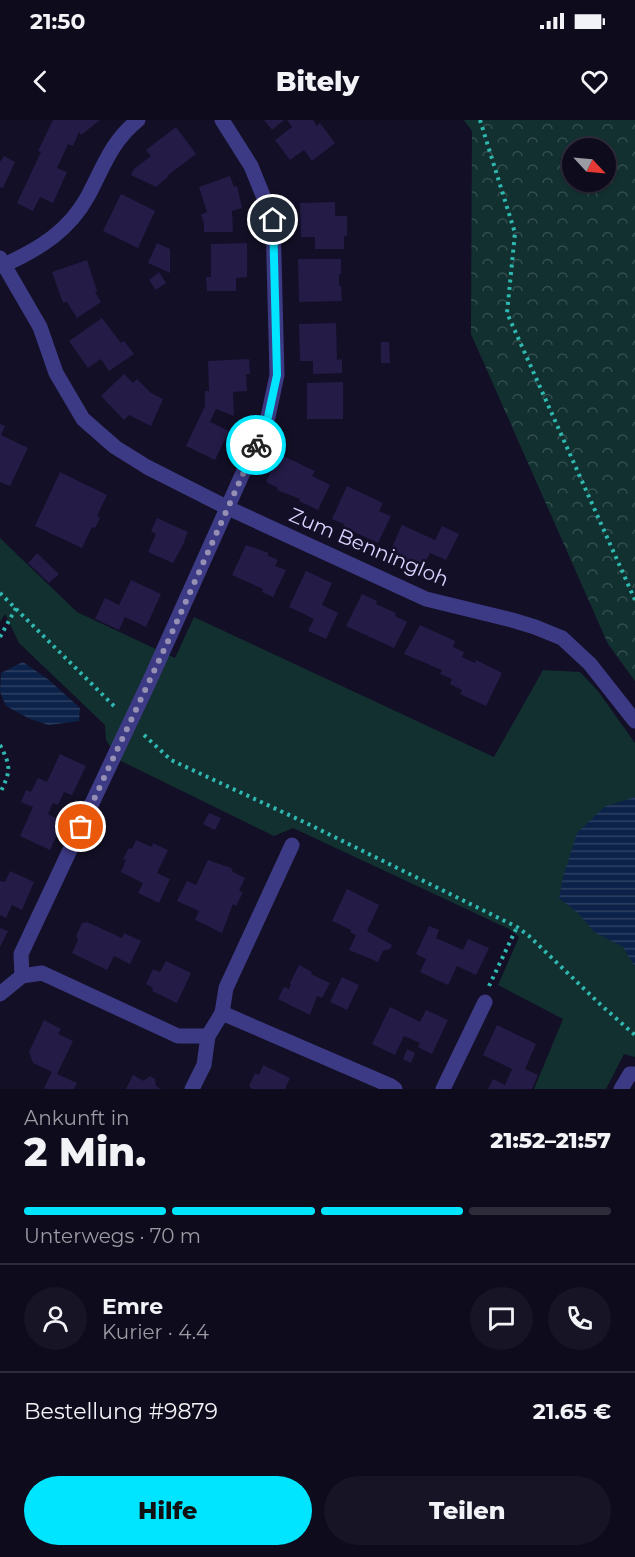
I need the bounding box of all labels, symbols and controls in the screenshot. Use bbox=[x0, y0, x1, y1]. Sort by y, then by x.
text: 21:50 bbox=[30, 8, 85, 35]
icon: back bbox=[24, 65, 57, 98]
text: Bitely bbox=[276, 65, 359, 98]
icon: heart bbox=[578, 65, 611, 98]
north arrow bbox=[562, 138, 616, 192]
map controls bbox=[562, 138, 616, 192]
pin bbox=[247, 194, 298, 245]
icon: home bbox=[256, 203, 289, 236]
courier bbox=[226, 415, 286, 475]
icon: bike bbox=[240, 429, 273, 462]
street label: Zum Benningloh bbox=[286, 503, 452, 591]
pin bbox=[55, 801, 106, 852]
icon: bag bbox=[64, 810, 97, 843]
text: Ankunft in bbox=[24, 1106, 130, 1130]
text: 21:52–21:57 bbox=[490, 1127, 611, 1154]
text: 2 Min. bbox=[24, 1128, 146, 1176]
text: Unterwegs · 70 m bbox=[24, 1224, 201, 1248]
button: person bbox=[24, 1287, 87, 1350]
button: chat bbox=[470, 1287, 533, 1350]
button: phone bbox=[548, 1287, 611, 1350]
text: Emre bbox=[102, 1293, 163, 1320]
text: Kurier · 4.4 bbox=[102, 1320, 209, 1344]
text: Bestellung #9879 bbox=[24, 1398, 218, 1425]
text: 21.65 € bbox=[533, 1398, 611, 1425]
button: Hilfe bbox=[24, 1476, 312, 1545]
button: Teilen bbox=[324, 1476, 611, 1545]

